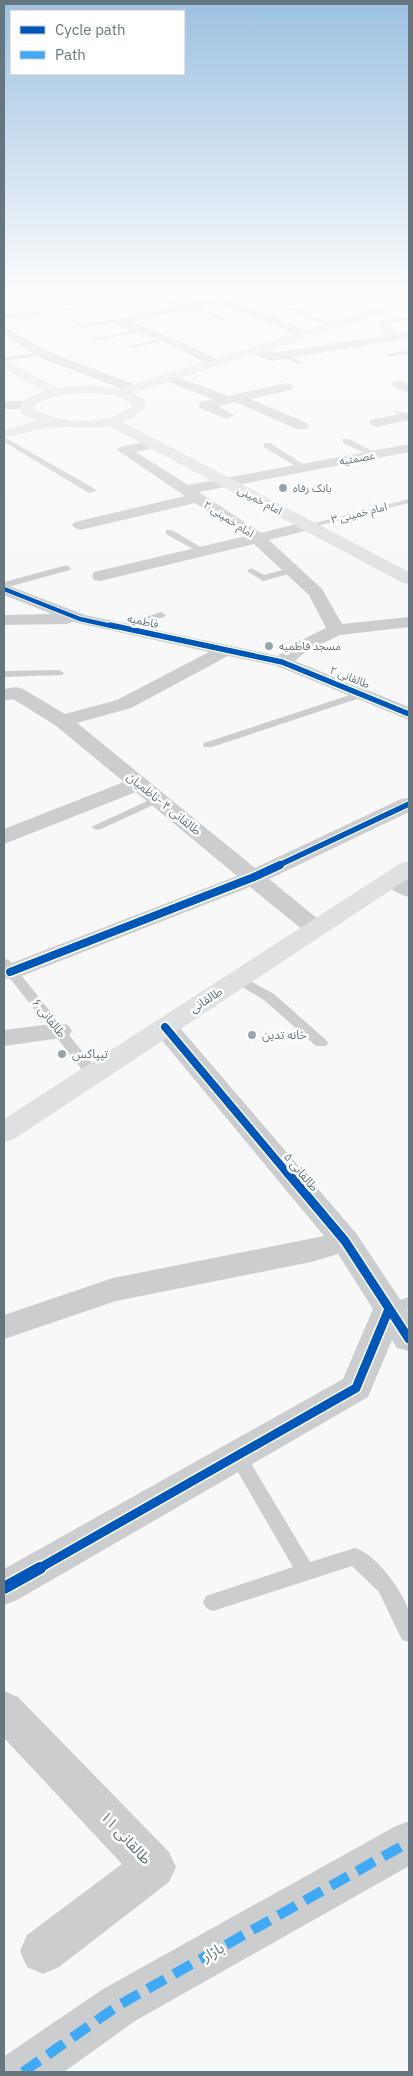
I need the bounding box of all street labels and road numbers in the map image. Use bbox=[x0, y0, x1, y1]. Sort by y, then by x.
street label: عصمتیه bbox=[338, 448, 376, 468]
street label: امام خمینی bbox=[235, 482, 285, 518]
street label: امام خمینی ۲ bbox=[201, 498, 257, 541]
street label: امام خمینی ۳ bbox=[330, 499, 389, 528]
street label: فاطمیه bbox=[126, 611, 160, 631]
street label: طالقانی ۲ bbox=[328, 663, 372, 691]
street label: طالقانی ۴ -ناظمیان bbox=[124, 769, 205, 838]
street label: طالقانی bbox=[186, 983, 225, 1016]
street label: طالقانی ۶ bbox=[29, 995, 70, 1040]
street label: طالقانی ۵ bbox=[281, 1149, 322, 1194]
street label: طالقانی ۱۱ bbox=[97, 1807, 156, 1868]
street label: بازار bbox=[197, 1938, 227, 1966]

